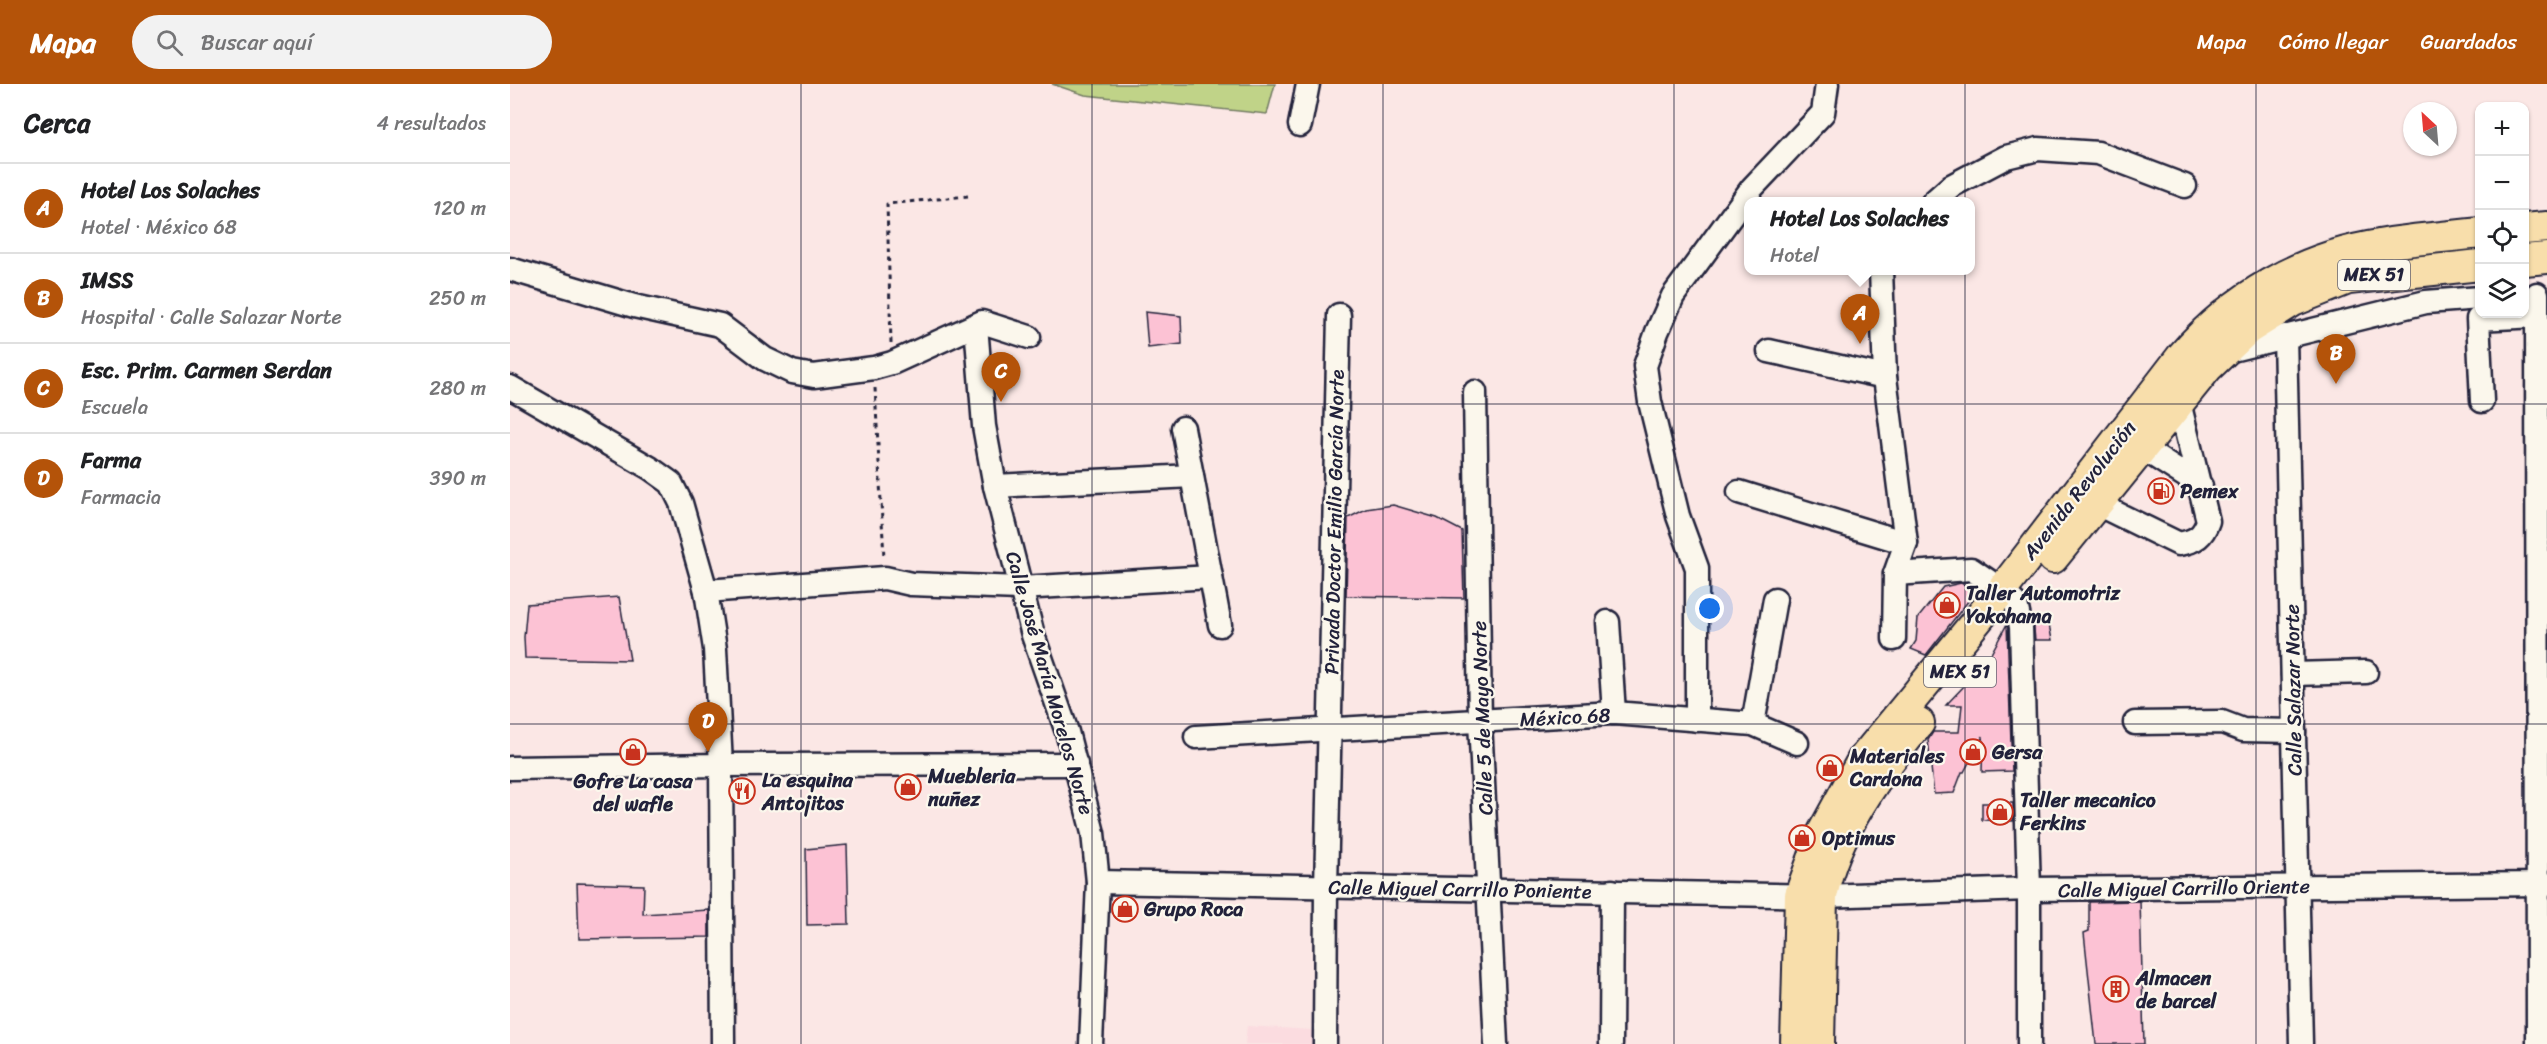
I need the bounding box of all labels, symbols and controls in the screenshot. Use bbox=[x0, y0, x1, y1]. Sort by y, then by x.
search box bbox=[132, 15, 552, 69]
text: Mapa bbox=[30, 18, 96, 67]
text: Buscar aquí bbox=[201, 23, 313, 62]
text: Mapa bbox=[2197, 23, 2246, 61]
text: Cómo llegar bbox=[2279, 23, 2388, 61]
text: Guardados bbox=[2421, 23, 2517, 61]
icon: search bbox=[153, 26, 186, 59]
text: Cerca bbox=[24, 100, 90, 146]
north arrow bbox=[2403, 102, 2457, 156]
map controls bbox=[2475, 102, 2529, 318]
button: + bbox=[2475, 102, 2529, 156]
text: 4 resultados bbox=[377, 106, 486, 141]
button: − bbox=[2475, 156, 2529, 210]
text: Hotel Los Solaches bbox=[81, 171, 260, 210]
text: A bbox=[37, 191, 50, 226]
text: 120 m bbox=[433, 191, 486, 226]
popup bbox=[1744, 197, 1975, 275]
text: Hotel Los Solaches bbox=[1770, 199, 1949, 238]
text: Hotel · México 68 bbox=[81, 210, 237, 245]
button: locate bbox=[2475, 210, 2529, 264]
text: Hotel bbox=[1770, 238, 1819, 273]
road number: MEX 51 bbox=[2338, 260, 2410, 290]
text: IMSS bbox=[81, 261, 133, 300]
button: layers bbox=[2475, 264, 2529, 318]
text: B bbox=[37, 281, 50, 316]
text: 250 m bbox=[429, 281, 486, 316]
pin: A bbox=[1840, 294, 1880, 344]
text: Hospital · Calle Salazar Norte bbox=[81, 300, 342, 335]
pin: B bbox=[2316, 334, 2356, 384]
text: Esc. Prim. Carmen Serdan bbox=[81, 351, 332, 390]
pin: C bbox=[982, 352, 1020, 402]
street label: Privada Doctor Emilio García Norte bbox=[1314, 369, 1355, 675]
text: C bbox=[37, 371, 50, 406]
text: 280 m bbox=[429, 371, 486, 406]
text: Escuela bbox=[81, 390, 148, 425]
street label: Avenida Revolución bbox=[2013, 413, 2145, 569]
text: Farma bbox=[81, 441, 141, 480]
text: D bbox=[38, 461, 49, 496]
text: 390 m bbox=[430, 461, 486, 496]
place label: Pemex bbox=[2180, 474, 2239, 509]
fuel station icon: Pemex bbox=[2146, 476, 2176, 506]
text: Farmacia bbox=[81, 480, 161, 515]
street label: Calle José María Morelos Norte bbox=[995, 547, 1104, 819]
place label: Taller Automotriz Yokohama bbox=[1966, 576, 2121, 634]
shop icon: Taller Automotriz Yokohama bbox=[1932, 590, 1962, 620]
your location bbox=[1695, 594, 1724, 623]
street label: Calle Salazar Norte bbox=[2275, 604, 2312, 776]
street label: Calle 5 de Mayo Norte bbox=[1462, 620, 1503, 816]
road number: MEX 51 bbox=[1924, 657, 1996, 687]
street label: México 68 bbox=[1519, 698, 1611, 737]
pin: D bbox=[688, 702, 728, 752]
place label: Gersa bbox=[1991, 735, 2043, 770]
shop icon: Gofre La casa del wafle bbox=[618, 737, 648, 767]
shop icon: Gersa bbox=[1958, 737, 1988, 767]
place label: Materiales Cardona bbox=[1849, 739, 1945, 797]
shop icon: Materiales Cardona bbox=[1815, 753, 1845, 783]
place label: Muebleria nuñez bbox=[927, 759, 1016, 817]
place label: La esquina Antojitos bbox=[761, 763, 854, 821]
place label: Gofre La casa del wafle bbox=[573, 764, 693, 822]
shop icon: Muebleria nuñez bbox=[893, 772, 923, 802]
restaurant icon: La esquina Antojitos bbox=[727, 776, 757, 806]
place label: Taller mecanico Ferkins bbox=[2019, 783, 2156, 841]
shop icon: Taller mecanico Ferkins bbox=[1985, 797, 2015, 827]
place label: Optimus bbox=[1822, 821, 1896, 856]
shop icon: Optimus bbox=[1787, 823, 1817, 853]
street label: Calle Miguel Carrillo Oriente bbox=[2058, 869, 2310, 908]
street label: Calle Miguel Carrillo Poniente bbox=[1328, 870, 1592, 909]
place label: Grupo Roca bbox=[1143, 892, 1243, 927]
shop icon: Grupo Roca bbox=[1110, 894, 1140, 924]
place label: Almacen de barcel bbox=[2135, 961, 2218, 1019]
building icon: Almacen de barcel bbox=[2101, 974, 2131, 1004]

